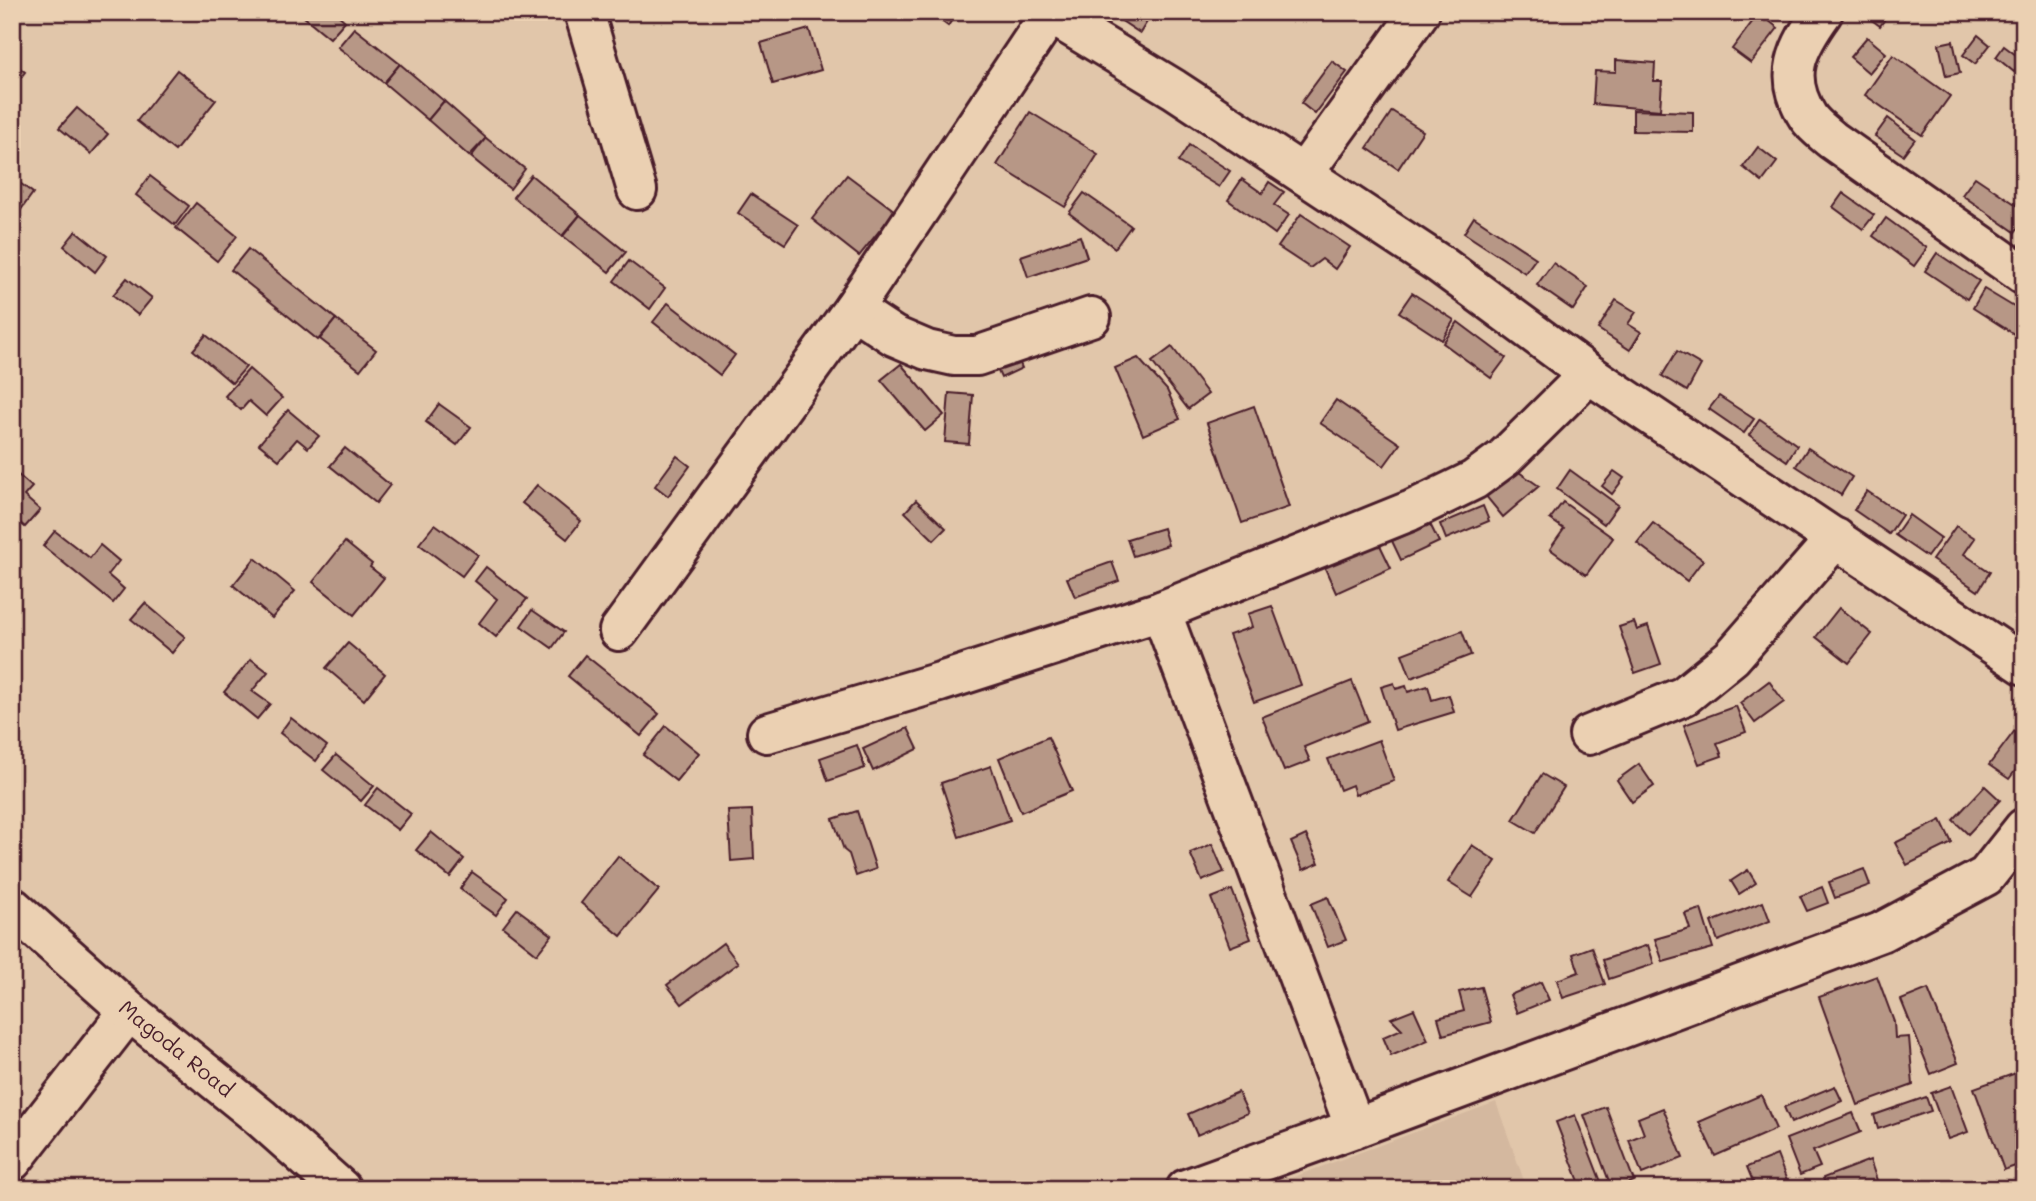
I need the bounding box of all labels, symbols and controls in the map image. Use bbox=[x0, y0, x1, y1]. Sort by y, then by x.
street label: Magoda Road bbox=[114, 993, 240, 1102]

